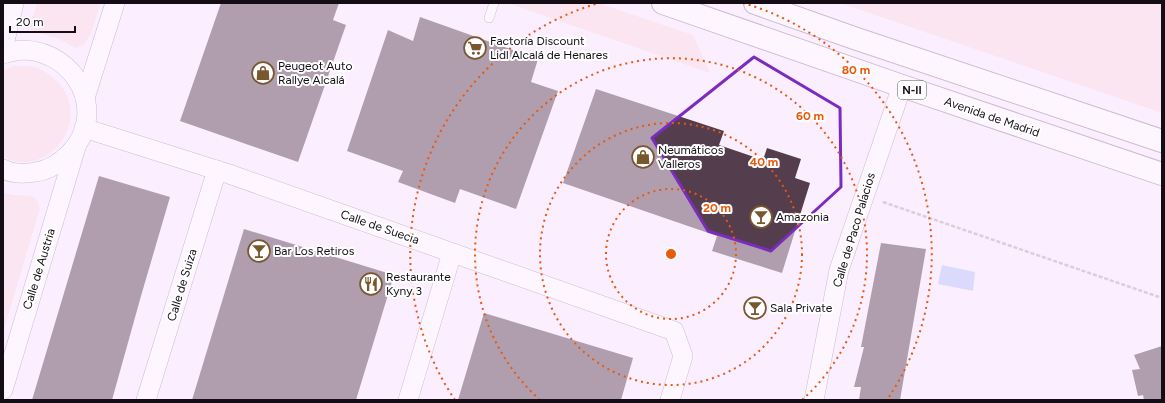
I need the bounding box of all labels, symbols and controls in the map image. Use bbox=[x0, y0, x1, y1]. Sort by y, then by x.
scale bar bbox=[10, 8, 75, 34]
text: 20 m bbox=[16, 15, 44, 29]
place label: Factoría Discount Lidl Alcalá de Henares bbox=[490, 34, 608, 62]
supermarket icon: Factoría Discount Lidl Alcalá de Henares bbox=[462, 35, 488, 61]
place label: Peugeot Auto Rallye Alcalá bbox=[278, 59, 352, 87]
shop icon: Peugeot Auto Rallye Alcalá bbox=[250, 60, 276, 86]
text: 80 m bbox=[842, 63, 870, 77]
road number: N-II bbox=[898, 81, 926, 99]
street label: Avenida de Madrid bbox=[942, 94, 1042, 140]
text: 60 m bbox=[796, 109, 824, 123]
place label: Neumáticos Valleros bbox=[658, 143, 724, 171]
shop icon: Neumáticos Valleros bbox=[630, 144, 656, 170]
text: 40 m bbox=[750, 155, 778, 169]
street label: Calle de Paco Palacios bbox=[830, 171, 878, 289]
text: 20 m bbox=[703, 201, 731, 215]
bar icon: Amazonia bbox=[748, 204, 774, 230]
street label: Calle de Suecia bbox=[339, 207, 421, 247]
place label: Amazonia bbox=[776, 210, 829, 224]
street label: Calle de Austria bbox=[20, 227, 58, 311]
bar icon: Bar Los Retiros bbox=[246, 238, 272, 264]
place label: Bar Los Retiros bbox=[274, 244, 355, 258]
street label: Calle de Suiza bbox=[164, 247, 200, 323]
centre of rings bbox=[664, 247, 678, 261]
place label: Restaurante Kyny 3 bbox=[386, 270, 451, 298]
restaurant icon: Restaurante Kyny 3 bbox=[358, 271, 384, 297]
bar icon: Sala Private bbox=[742, 295, 768, 321]
place label: Sala Private bbox=[770, 301, 833, 315]

